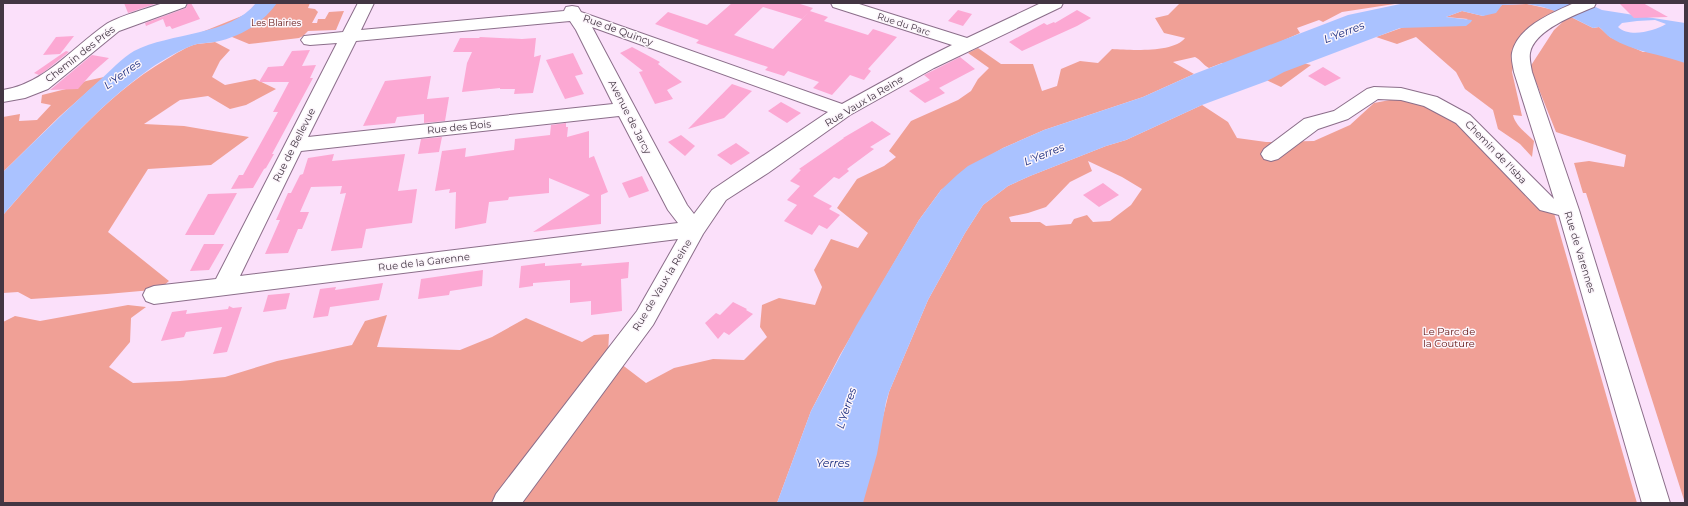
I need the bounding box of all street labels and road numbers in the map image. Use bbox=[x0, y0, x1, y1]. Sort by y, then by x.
street label: Rue du Parc bbox=[876, 10, 932, 38]
street label: Rue de Quincy bbox=[581, 11, 655, 49]
street label: Chemin des Prés bbox=[43, 23, 117, 85]
street label: Rue Vaux la Reine bbox=[822, 72, 906, 130]
street label: Avenue de Jarcy bbox=[606, 78, 655, 157]
street label: Rue de Bellevue bbox=[270, 106, 318, 184]
street label: Rue des Bois bbox=[426, 117, 492, 137]
street label: Chemin de l'Isba bbox=[1462, 118, 1530, 186]
street label: Rue de Varennes bbox=[1561, 210, 1599, 295]
street label: Rue de Vaux la Reine bbox=[629, 237, 695, 333]
street label: Rue de la Garenne bbox=[377, 250, 471, 274]

